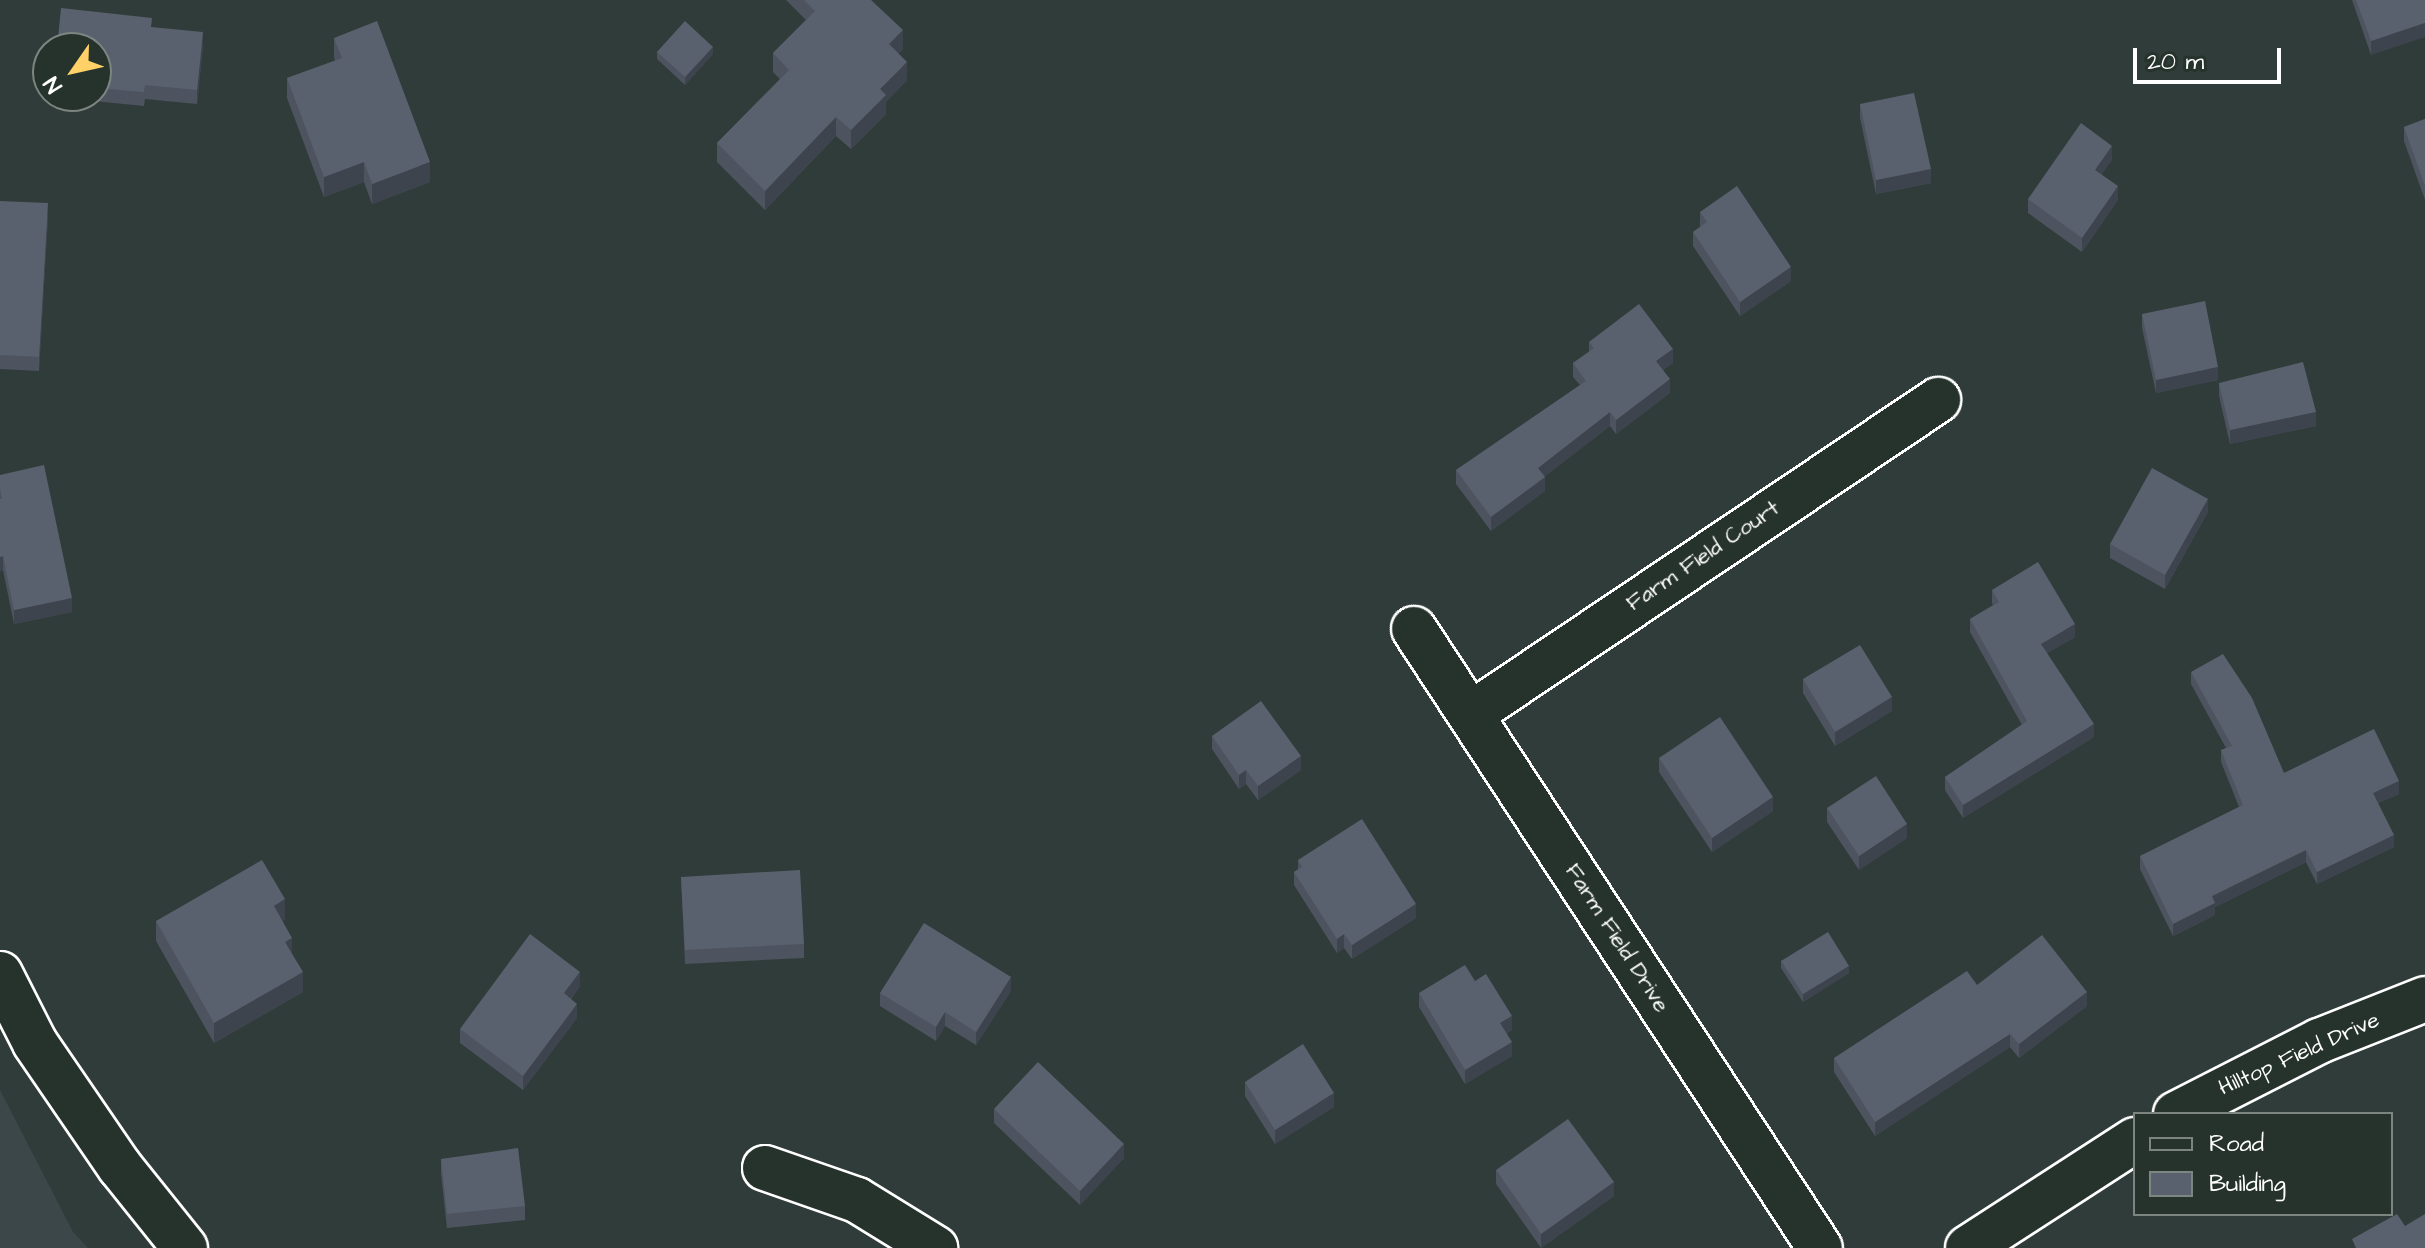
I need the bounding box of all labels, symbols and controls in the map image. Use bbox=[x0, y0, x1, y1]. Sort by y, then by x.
north arrow bbox=[32, 32, 112, 112]
scale bar bbox=[2137, 32, 2285, 82]
text: 20 m bbox=[2147, 45, 2204, 79]
text: N bbox=[37, 70, 70, 99]
street label: Farm Field Court bbox=[1622, 495, 1784, 617]
street label: Farm Field Drive bbox=[1559, 859, 1675, 1017]
street label: Hilltop Field Drive bbox=[2215, 1007, 2383, 1101]
legend bbox=[2133, 1112, 2393, 1216]
text: Road bbox=[2209, 1127, 2264, 1161]
text: Building bbox=[2209, 1167, 2286, 1201]

